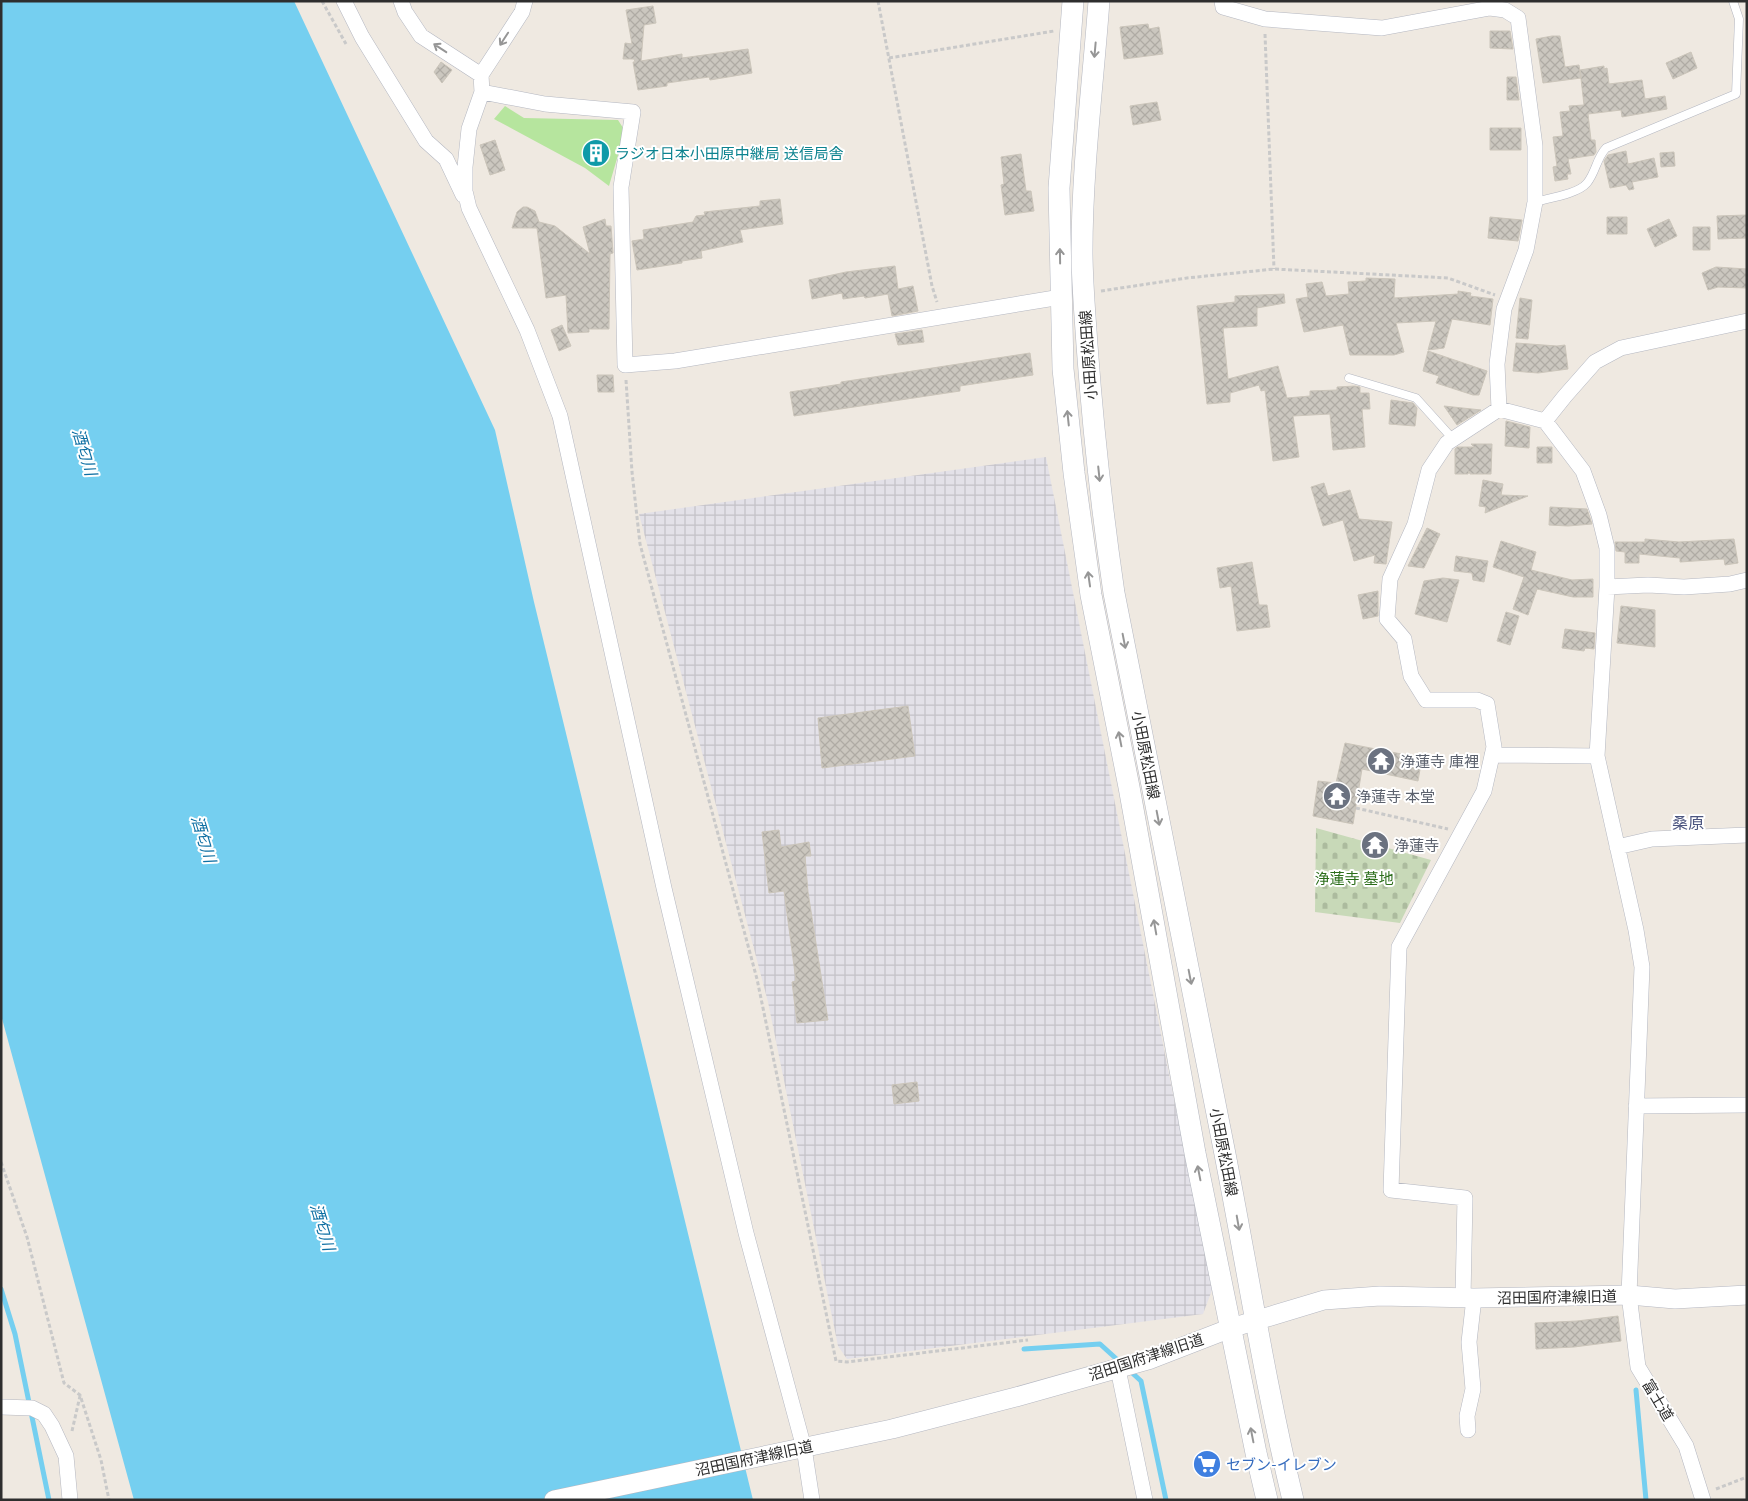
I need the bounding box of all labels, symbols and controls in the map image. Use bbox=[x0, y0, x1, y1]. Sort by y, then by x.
one-way arrow bbox=[499, 31, 509, 45]
one-way arrow bbox=[1090, 42, 1100, 58]
one-way arrow bbox=[433, 43, 447, 53]
building icon: ラジオ日本小田原中継局 送信局舎 bbox=[581, 138, 611, 168]
place label: ラジオ日本小田原中継局 送信局舎 bbox=[615, 144, 844, 163]
one-way arrow bbox=[1055, 248, 1065, 264]
street label: 小田原松田線 bbox=[1075, 309, 1101, 401]
one-way arrow bbox=[1063, 410, 1073, 426]
water label: 酒匂川 bbox=[68, 426, 102, 480]
one-way arrow bbox=[1095, 465, 1104, 481]
one-way arrow bbox=[1084, 572, 1094, 588]
one-way arrow bbox=[1119, 633, 1129, 649]
street label: 小田原松田線 bbox=[1128, 709, 1164, 801]
one-way arrow bbox=[1114, 731, 1124, 747]
temple icon: 浄蓮寺 庫裡 bbox=[1366, 746, 1396, 776]
place label: 浄蓮寺 庫裡 bbox=[1400, 752, 1479, 771]
temple icon: 浄蓮寺 本堂 bbox=[1322, 781, 1352, 811]
place label: 浄蓮寺 本堂 bbox=[1356, 787, 1435, 806]
one-way arrow bbox=[1154, 810, 1164, 826]
water label: 酒匂川 bbox=[187, 813, 221, 867]
district label: 桑原 bbox=[1672, 813, 1704, 833]
temple icon: 浄蓮寺 bbox=[1360, 830, 1390, 860]
place label: 浄蓮寺 bbox=[1394, 836, 1439, 855]
park label: 浄蓮寺 墓地 bbox=[1314, 869, 1394, 888]
one-way arrow bbox=[1149, 919, 1159, 935]
one-way arrow bbox=[1186, 969, 1195, 985]
street label: 小田原松田線 bbox=[1206, 1106, 1242, 1198]
one-way arrow bbox=[1194, 1165, 1204, 1181]
water label: 酒匂川 bbox=[306, 1201, 340, 1255]
one-way arrow bbox=[1233, 1214, 1243, 1230]
street label: 沼田国府津線旧道 bbox=[1497, 1286, 1617, 1308]
street label: 沼田国府津線旧道 bbox=[1086, 1329, 1206, 1385]
street label: 富士道 bbox=[1638, 1376, 1678, 1424]
one-way arrow bbox=[1247, 1428, 1257, 1444]
street label: 沼田国府津線旧道 bbox=[693, 1436, 815, 1480]
supermarket icon: セブン-イレブン bbox=[1192, 1449, 1222, 1479]
place label: セブン-イレブン bbox=[1226, 1455, 1337, 1474]

